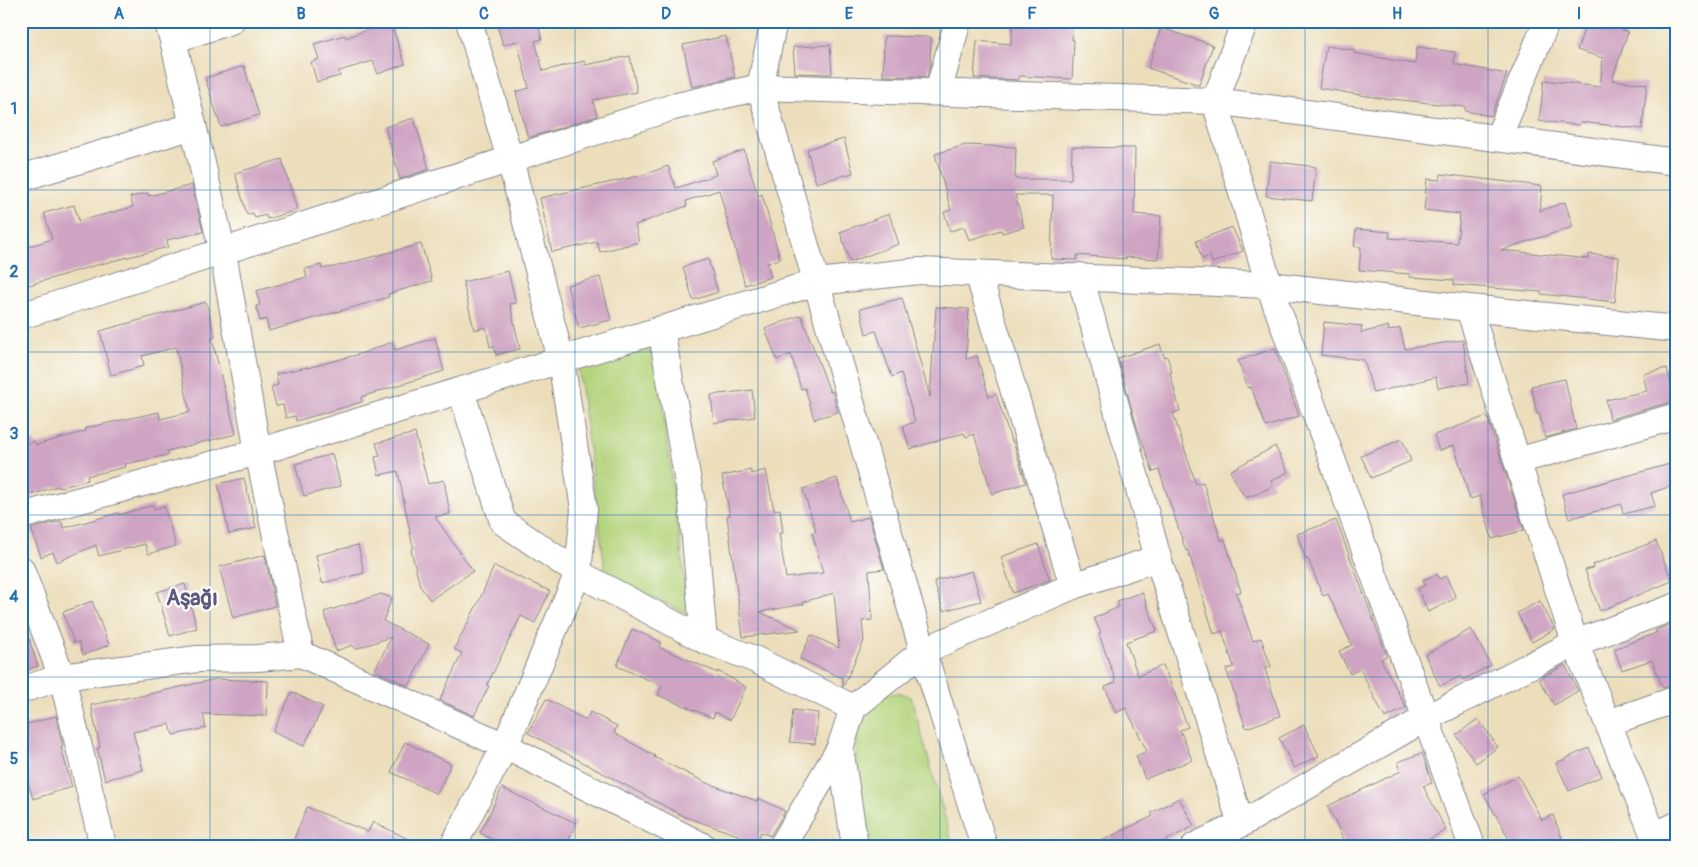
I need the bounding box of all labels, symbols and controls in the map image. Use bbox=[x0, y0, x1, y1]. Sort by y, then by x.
text: A bbox=[114, 4, 125, 24]
text: B bbox=[296, 4, 306, 24]
text: C bbox=[479, 4, 489, 24]
text: D bbox=[661, 4, 671, 24]
text: E bbox=[845, 4, 854, 24]
text: F bbox=[1027, 4, 1037, 24]
text: G bbox=[1209, 4, 1220, 24]
text: H bbox=[1392, 4, 1402, 24]
text: I bbox=[1577, 4, 1581, 24]
text: 1 bbox=[11, 99, 17, 119]
text: 2 bbox=[10, 262, 19, 282]
text: 3 bbox=[10, 424, 19, 444]
district label: Aşağı bbox=[166, 584, 218, 612]
text: 4 bbox=[9, 587, 19, 607]
text: 5 bbox=[10, 749, 19, 769]

